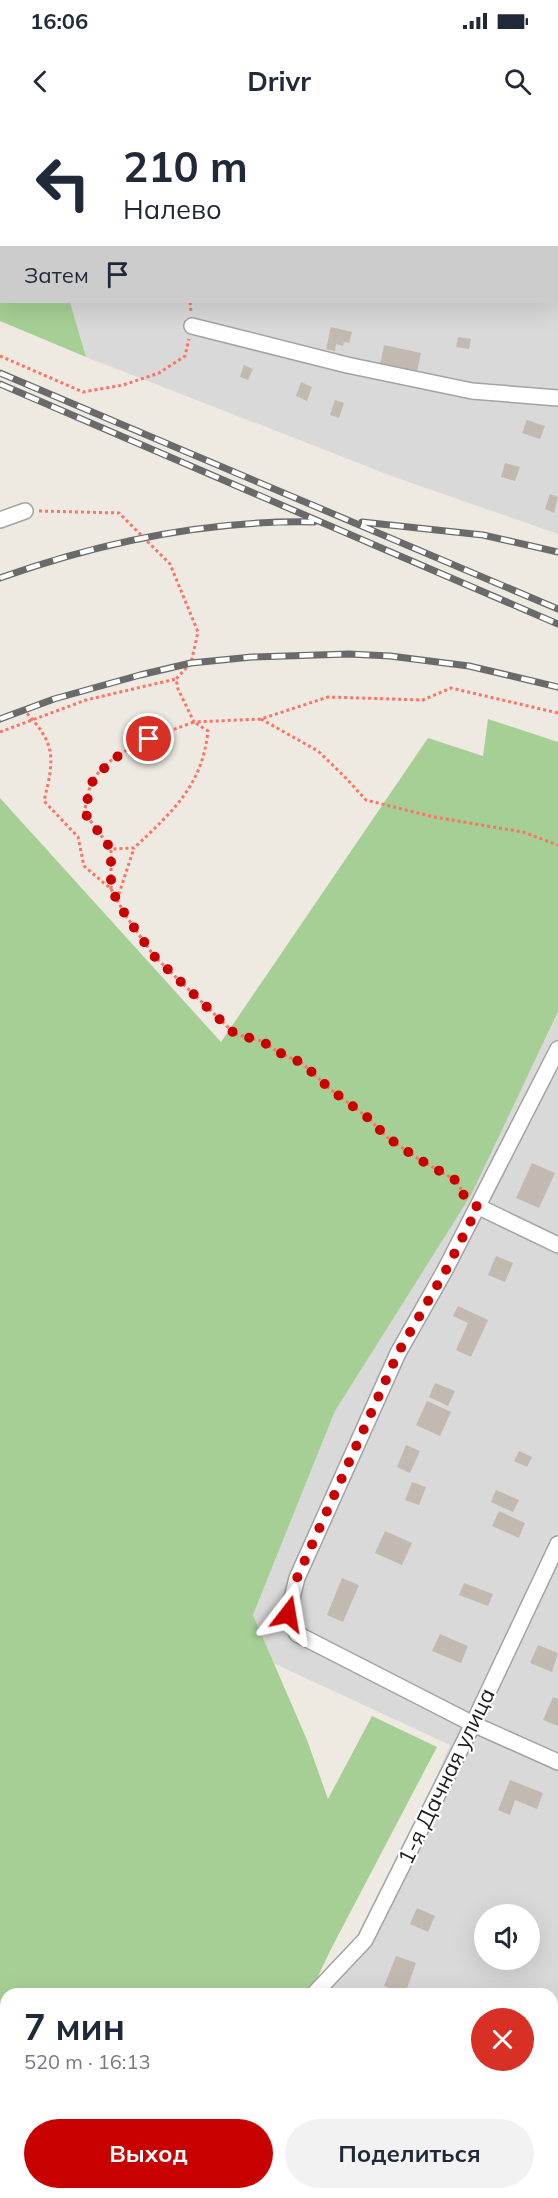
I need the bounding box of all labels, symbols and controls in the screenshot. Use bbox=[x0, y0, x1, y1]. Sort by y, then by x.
text: 16:06 bbox=[30, 7, 88, 35]
text: Drivr bbox=[247, 64, 311, 98]
icon: back bbox=[24, 65, 57, 98]
icon: search bbox=[501, 65, 534, 98]
text: 210 m bbox=[123, 140, 248, 193]
icon: left bbox=[24, 144, 102, 222]
text: Налево bbox=[123, 192, 222, 226]
icon: arrive bbox=[101, 258, 134, 291]
text: Затем bbox=[24, 261, 89, 289]
pin bbox=[123, 713, 174, 764]
icon: arrive bbox=[132, 722, 165, 755]
position arrow bbox=[256, 1582, 320, 1646]
street label: 1-я Дачная улица bbox=[391, 1683, 501, 1869]
map controls bbox=[474, 1904, 540, 1970]
button: sound bbox=[474, 1904, 540, 1970]
text: 7 мин bbox=[24, 2004, 125, 2049]
button: close bbox=[471, 2008, 534, 2071]
text: 520 m · 16:13 bbox=[24, 2049, 150, 2074]
button: Выход bbox=[24, 2119, 273, 2188]
button: Поделиться bbox=[285, 2119, 534, 2188]

